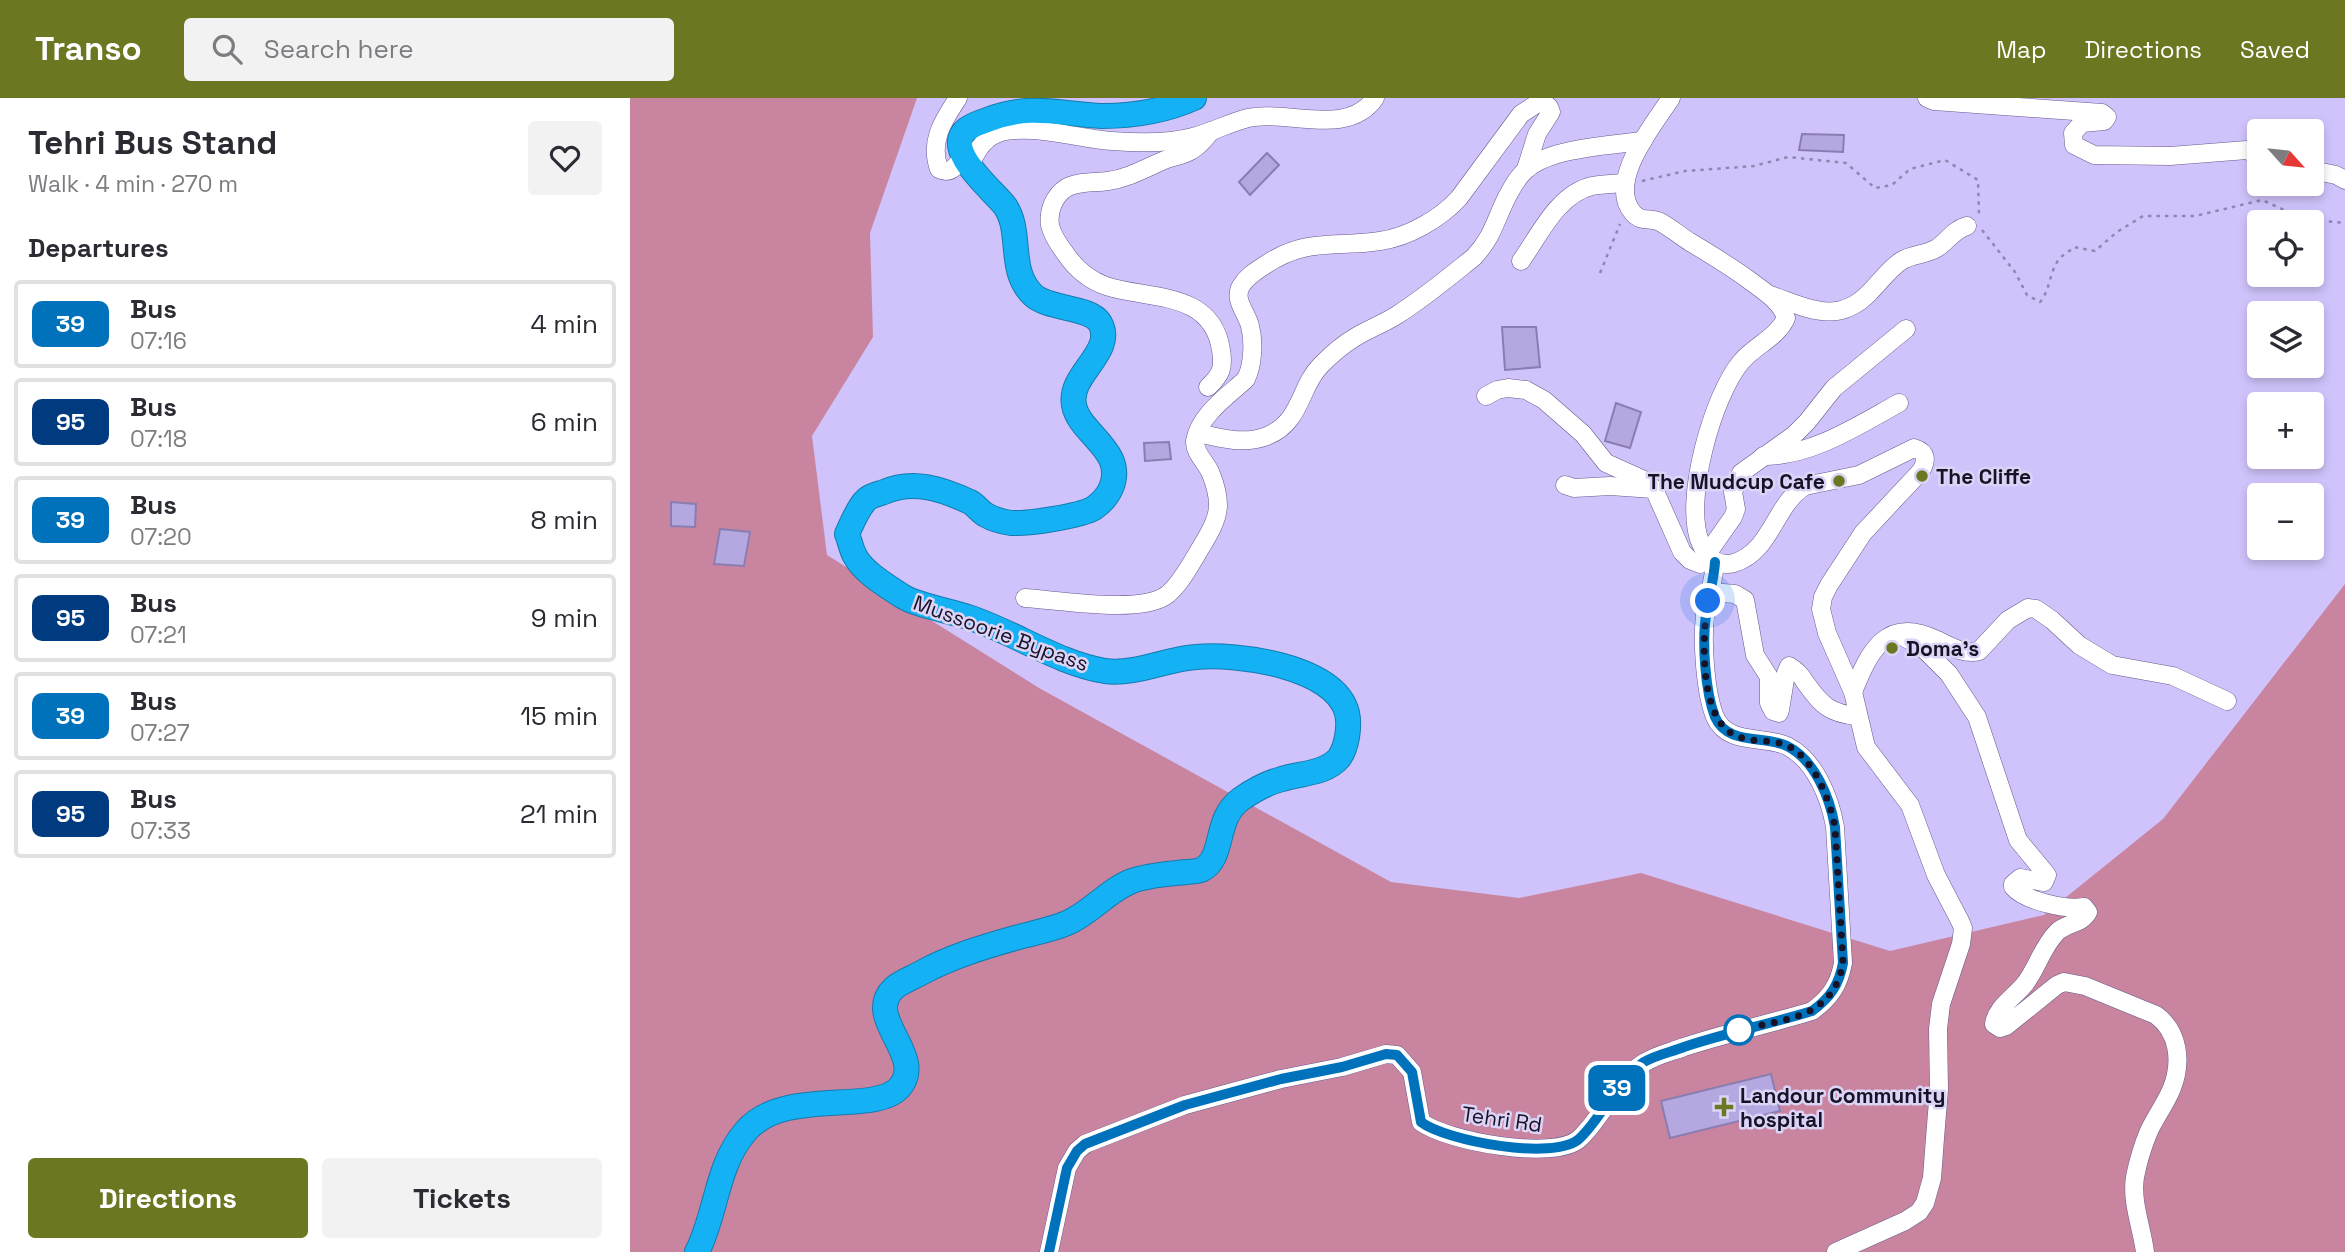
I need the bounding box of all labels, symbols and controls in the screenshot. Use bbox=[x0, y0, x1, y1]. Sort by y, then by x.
search box bbox=[184, 18, 674, 81]
text: Transo bbox=[35, 28, 142, 70]
icon: search bbox=[208, 30, 246, 68]
text: Search here bbox=[264, 32, 414, 66]
text: Map bbox=[1996, 34, 2046, 65]
text: Directions bbox=[2084, 34, 2202, 65]
text: Saved bbox=[2240, 34, 2310, 65]
north arrow bbox=[2247, 119, 2324, 196]
map controls bbox=[2247, 119, 2324, 560]
button: heart bbox=[528, 121, 602, 195]
text: Tehri Bus Stand bbox=[28, 122, 277, 164]
text: Walk · 4 min · 270 m bbox=[28, 169, 238, 199]
button: locate bbox=[2247, 210, 2324, 287]
text: Departures bbox=[28, 231, 169, 265]
text: Bus bbox=[130, 292, 177, 326]
button: layers bbox=[2247, 301, 2324, 378]
text: 4 min bbox=[530, 307, 598, 341]
text: 39 bbox=[56, 308, 85, 339]
text: 07:16 bbox=[130, 326, 187, 356]
text: Bus bbox=[130, 390, 177, 424]
button: + bbox=[2247, 392, 2324, 469]
text: 6 min bbox=[531, 405, 598, 439]
text: 95 bbox=[56, 406, 85, 437]
text: 07:18 bbox=[130, 424, 187, 454]
place label: The Cliffe bbox=[1936, 463, 2031, 490]
place label: The Mudcup Cafe bbox=[1648, 468, 1825, 495]
marker: The Cliffe bbox=[1914, 468, 1930, 484]
marker: The Mudcup Cafe bbox=[1831, 473, 1847, 489]
button: − bbox=[2247, 483, 2324, 560]
text: Bus bbox=[130, 488, 177, 522]
text: 8 min bbox=[530, 503, 598, 537]
text: 39 bbox=[56, 504, 85, 535]
text: 07:20 bbox=[130, 522, 192, 552]
your location bbox=[1690, 583, 1725, 618]
text: Bus bbox=[130, 586, 177, 620]
street label: Mussoorie Bypass bbox=[910, 589, 1092, 677]
text: 9 min bbox=[531, 601, 598, 635]
text: 95 bbox=[56, 602, 85, 633]
text: 07:21 bbox=[130, 620, 187, 650]
place label: Doma's bbox=[1906, 635, 1979, 662]
marker: Doma's bbox=[1884, 640, 1900, 656]
text: Bus bbox=[130, 684, 177, 718]
text: 15 min bbox=[520, 699, 598, 733]
text: 39 bbox=[56, 700, 85, 731]
text: 07:27 bbox=[130, 718, 190, 748]
text: Bus bbox=[130, 782, 177, 816]
text: 21 min bbox=[520, 797, 598, 831]
text: 95 bbox=[56, 798, 85, 829]
text: 07:33 bbox=[130, 816, 191, 846]
unlabelled marker bbox=[1724, 1015, 1754, 1045]
line badge: 39 bbox=[1586, 1065, 1648, 1111]
text: 39 bbox=[1602, 1072, 1632, 1103]
place label: Landour Community hospital bbox=[1740, 1082, 1945, 1133]
marker: Landour Community hospital bbox=[1714, 1097, 1734, 1117]
street label: Tehri Rd bbox=[1460, 1100, 1544, 1138]
button: Directions bbox=[28, 1158, 308, 1238]
button: Tickets bbox=[322, 1158, 602, 1238]

